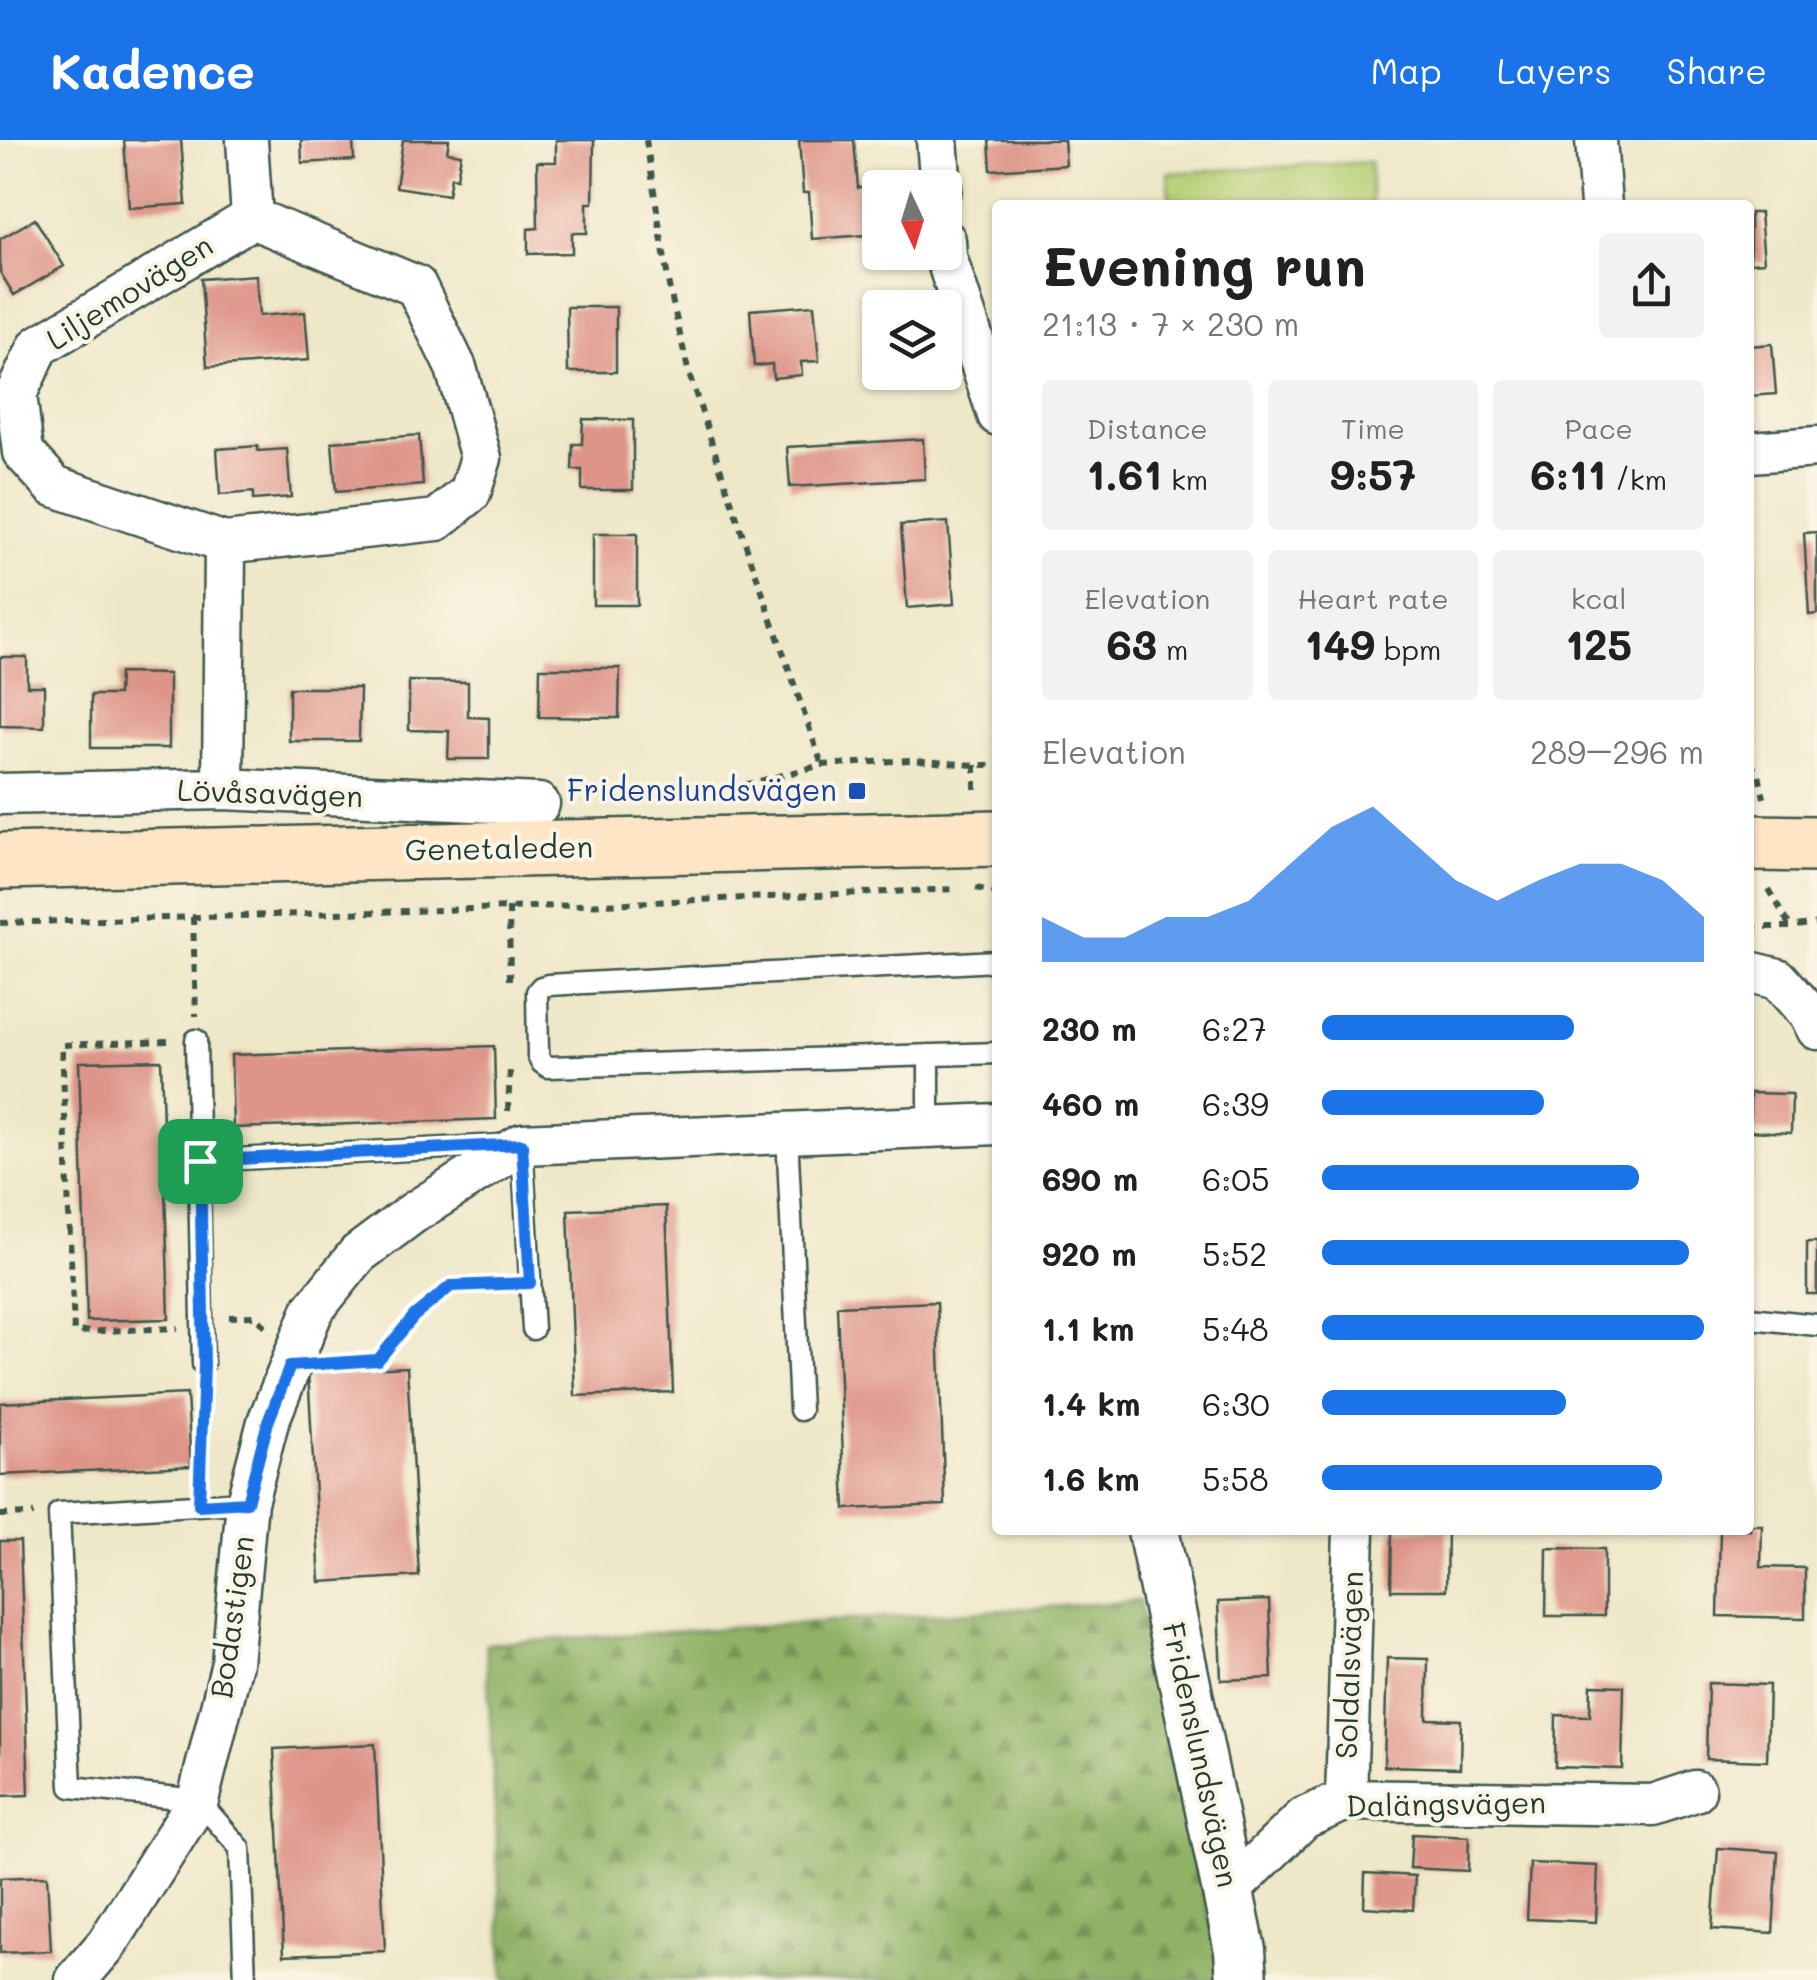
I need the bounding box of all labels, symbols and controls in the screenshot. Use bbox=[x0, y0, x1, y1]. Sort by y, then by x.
text: Kadence bbox=[50, 39, 255, 101]
text: Map bbox=[1370, 47, 1442, 93]
text: Layers bbox=[1497, 47, 1612, 93]
text: Share bbox=[1667, 47, 1767, 93]
north arrow bbox=[862, 170, 962, 270]
map controls bbox=[862, 170, 962, 390]
street label: Liljemovägen bbox=[38, 224, 220, 358]
text: Evening run bbox=[1042, 228, 1366, 300]
button: share bbox=[1599, 233, 1704, 338]
button: layers bbox=[862, 290, 962, 390]
text: 21:13 · 7 × 230 m bbox=[1042, 302, 1299, 344]
text: Distance bbox=[1087, 410, 1208, 446]
text: Time bbox=[1341, 410, 1405, 446]
text: Pace bbox=[1564, 410, 1633, 446]
text: 1.61 bbox=[1086, 446, 1162, 501]
text: 9:57 bbox=[1330, 446, 1416, 501]
text: 6:11 bbox=[1530, 446, 1606, 501]
text: km bbox=[1162, 461, 1208, 497]
text: /km bbox=[1606, 461, 1667, 497]
text: Elevation bbox=[1084, 580, 1210, 616]
text: Heart rate bbox=[1297, 580, 1449, 616]
text: kcal bbox=[1571, 580, 1627, 616]
text: 63 bbox=[1106, 616, 1157, 671]
text: 149 bbox=[1305, 616, 1375, 671]
text: 125 bbox=[1565, 616, 1632, 671]
text: m bbox=[1157, 631, 1188, 667]
text: bpm bbox=[1375, 631, 1441, 667]
text: Elevation bbox=[1042, 730, 1186, 772]
text: 289–296 m bbox=[1530, 730, 1704, 772]
street label: Lövåsavägen bbox=[176, 769, 364, 815]
place label: Fridenslundsvägen bbox=[567, 769, 837, 809]
marker: Fridenslundsvägen bbox=[846, 780, 868, 802]
street label: Genetaleden bbox=[405, 825, 593, 869]
text: 230 m bbox=[1042, 1007, 1137, 1049]
text: 6:27 bbox=[1202, 1007, 1267, 1049]
text: 460 m bbox=[1042, 1082, 1139, 1124]
text: 6:39 bbox=[1202, 1082, 1269, 1124]
pin bbox=[158, 1119, 243, 1204]
icon: arrive bbox=[173, 1134, 228, 1189]
text: 690 m bbox=[1042, 1157, 1138, 1199]
text: 6:05 bbox=[1202, 1157, 1270, 1199]
text: 920 m bbox=[1042, 1232, 1137, 1274]
text: 5:52 bbox=[1202, 1232, 1267, 1274]
text: 1.1 km bbox=[1042, 1307, 1134, 1349]
text: 5:48 bbox=[1202, 1307, 1269, 1349]
text: 1.4 km bbox=[1042, 1382, 1141, 1424]
text: 6:30 bbox=[1202, 1382, 1270, 1424]
text: 1.6 km bbox=[1042, 1457, 1140, 1499]
text: 5:58 bbox=[1202, 1457, 1269, 1499]
street label: Bodastigen bbox=[200, 1533, 262, 1701]
street label: Soldalsvägen bbox=[1325, 1570, 1371, 1760]
street label: Fridenslundsvägen bbox=[1154, 1618, 1250, 1891]
street label: Dalängsvägen bbox=[1346, 1781, 1546, 1825]

